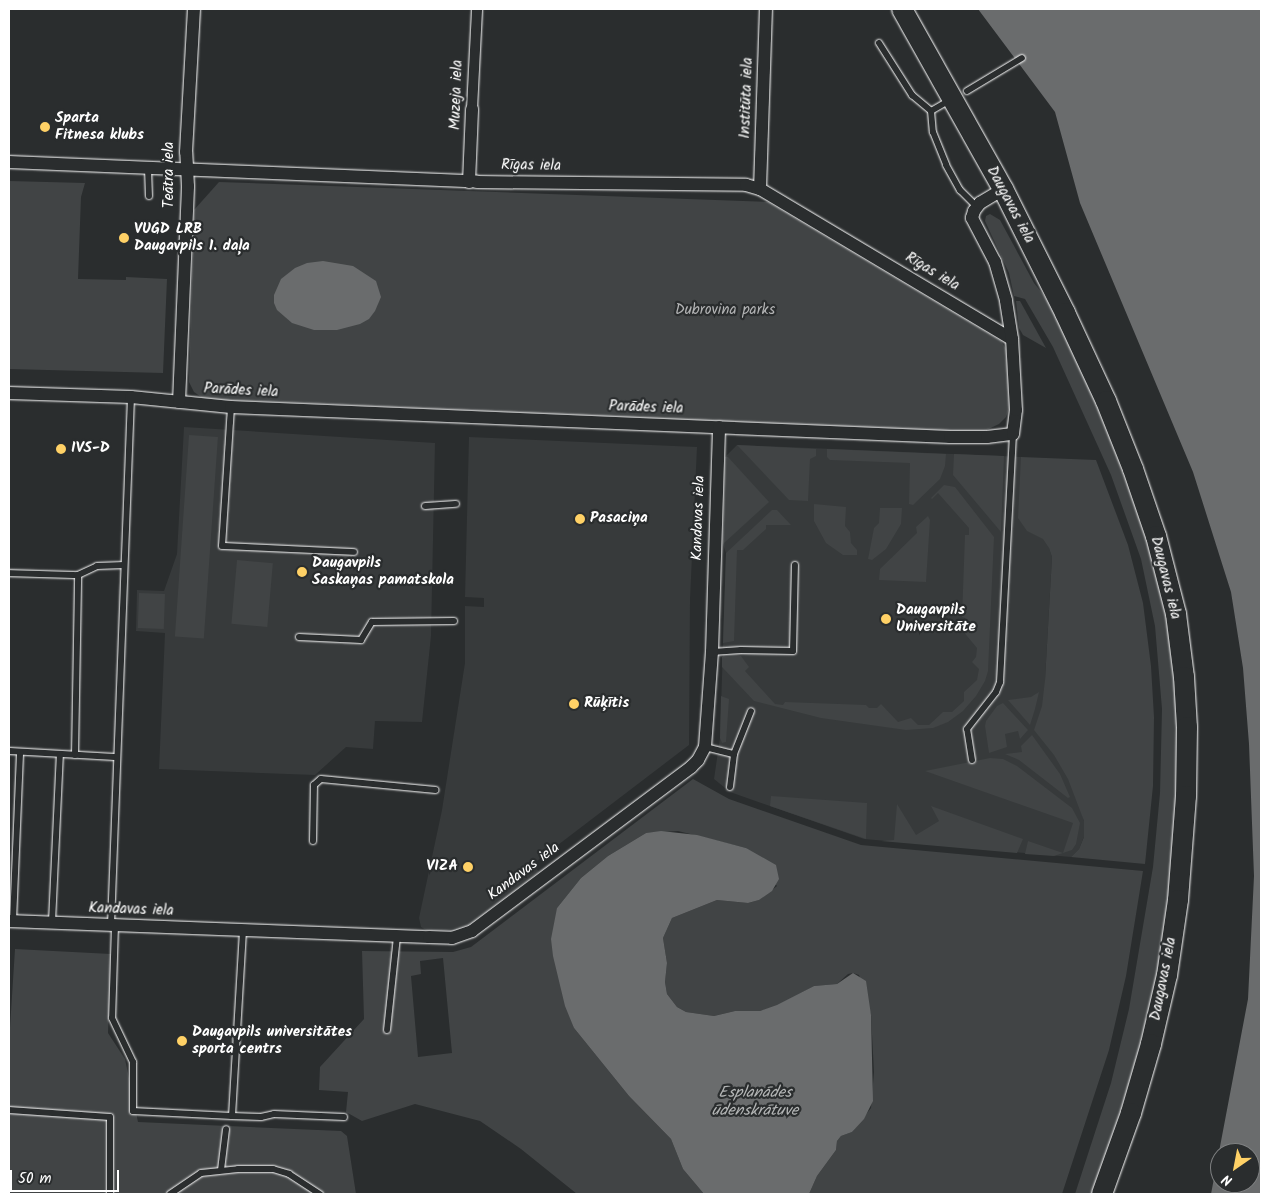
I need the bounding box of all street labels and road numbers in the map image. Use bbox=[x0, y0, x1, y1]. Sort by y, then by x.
street label: Institūta iela bbox=[737, 57, 757, 139]
street label: Muzeja iela bbox=[447, 60, 467, 130]
street label: Teātra iela bbox=[161, 142, 179, 208]
street label: Rīgas iela bbox=[501, 156, 561, 176]
street label: Daugavas iela bbox=[982, 163, 1038, 247]
street label: Rīgas iela bbox=[902, 249, 962, 295]
street label: Parādes iela bbox=[203, 380, 279, 402]
street label: Parādes iela bbox=[608, 398, 684, 418]
street label: Kandavas iela bbox=[689, 475, 709, 561]
street label: Daugavas iela bbox=[1146, 535, 1184, 621]
street label: Kandavas iela bbox=[485, 839, 563, 905]
street label: Kandavas iela bbox=[88, 900, 174, 920]
street label: Daugavas iela bbox=[1147, 936, 1181, 1022]

